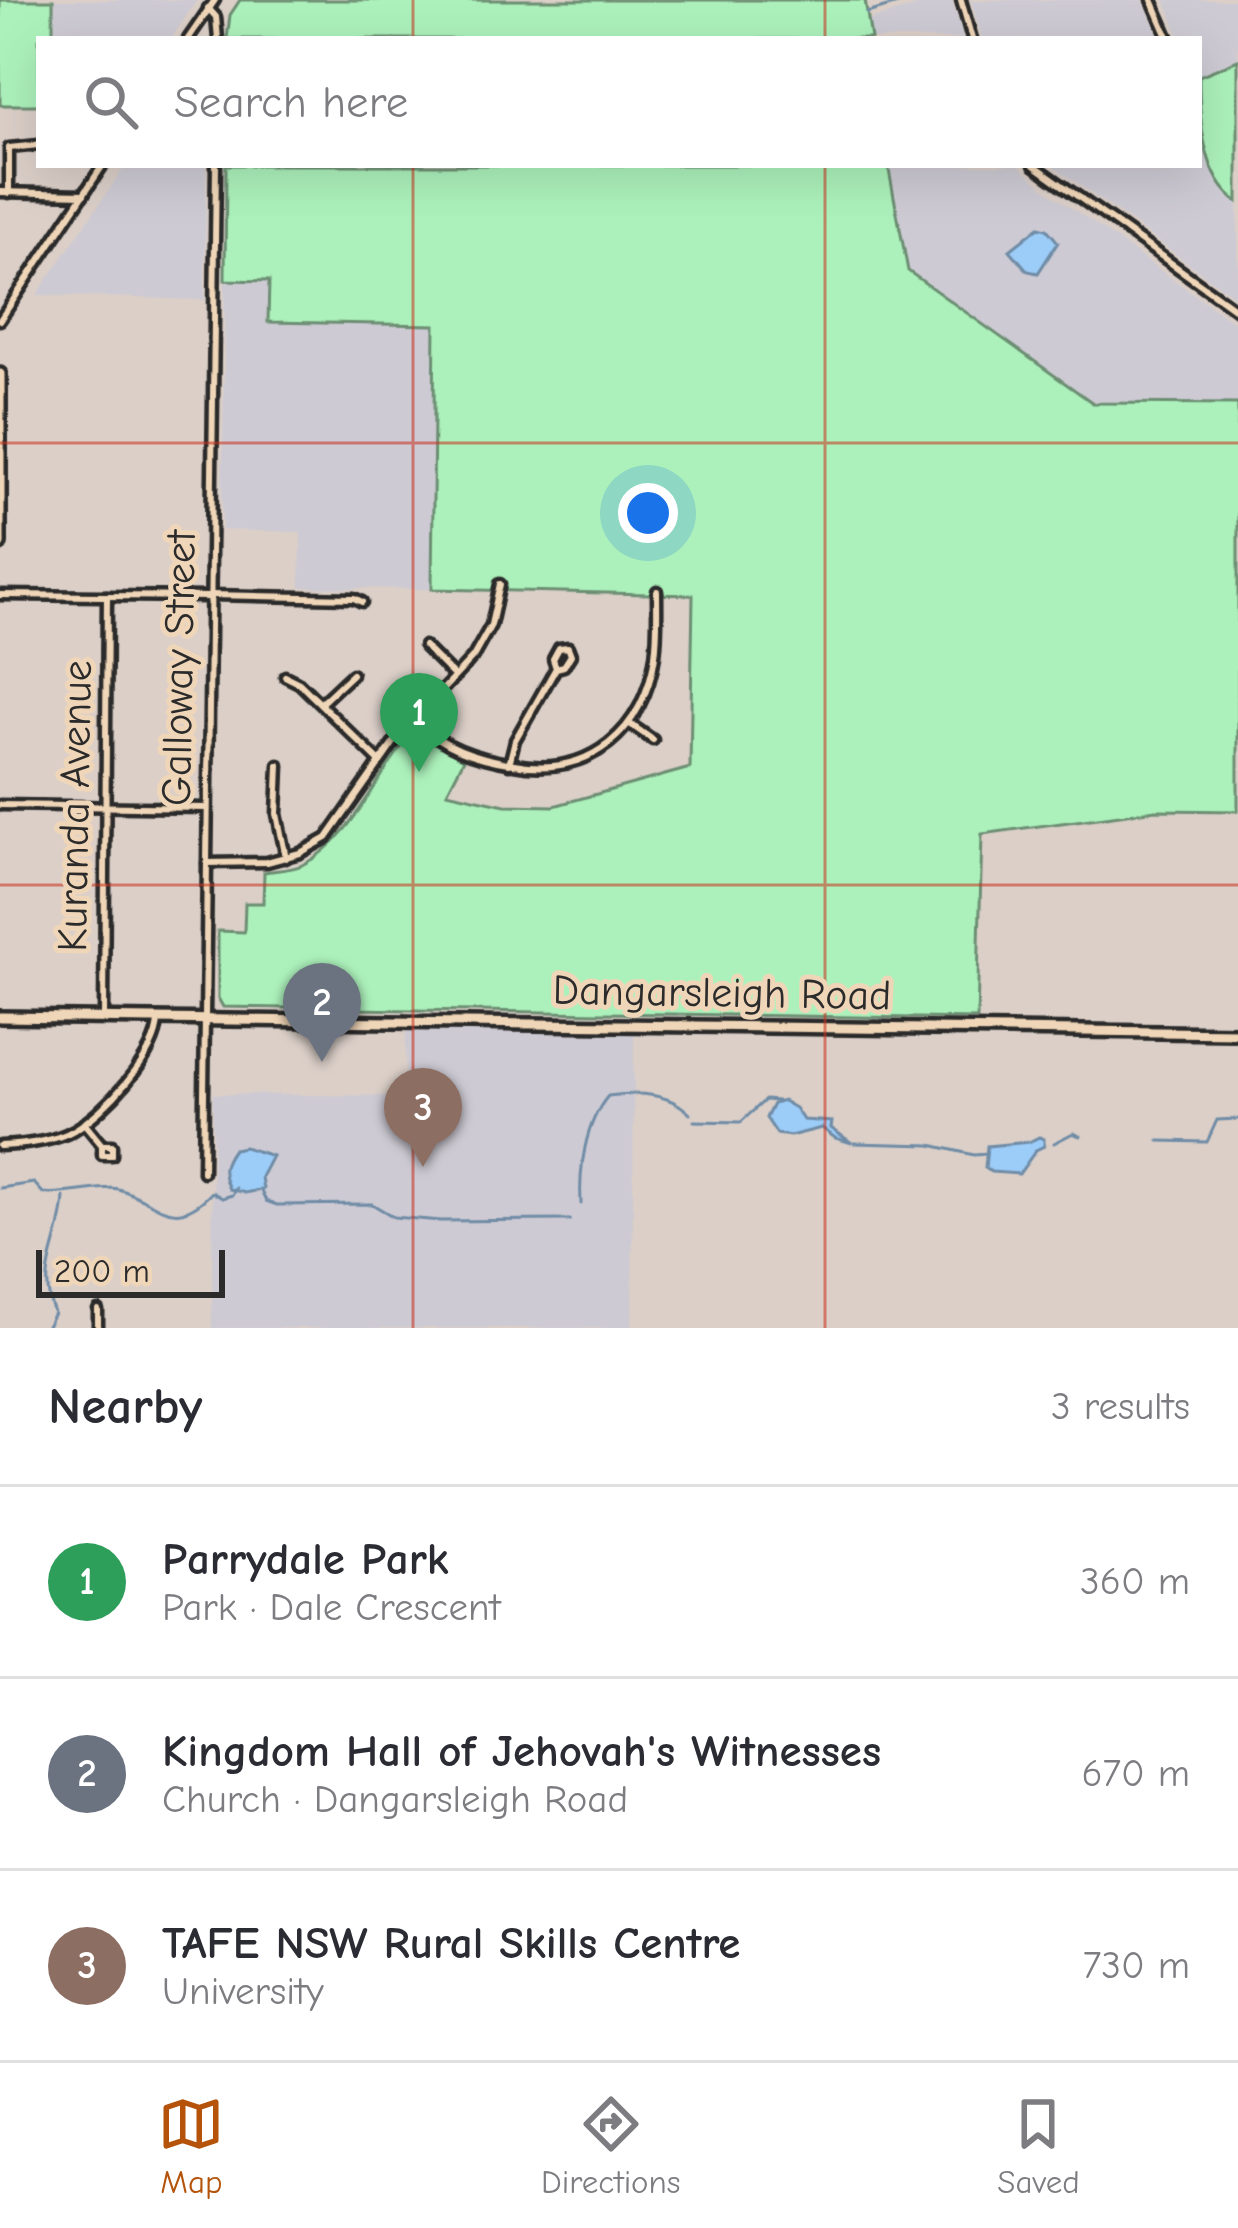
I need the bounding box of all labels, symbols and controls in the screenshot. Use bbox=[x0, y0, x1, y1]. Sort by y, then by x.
search box bbox=[36, 36, 1202, 168]
icon: search bbox=[78, 69, 144, 135]
text: Search here bbox=[174, 76, 408, 128]
your location bbox=[618, 483, 678, 543]
street label: Galloway Street bbox=[152, 528, 206, 806]
street label: Kuranda Avenue bbox=[48, 660, 102, 952]
pin: 1 bbox=[380, 673, 458, 772]
pin: 2 bbox=[283, 963, 361, 1062]
street label: Dangarsleigh Road bbox=[552, 966, 892, 1020]
pin: 3 bbox=[384, 1068, 462, 1167]
scale bar bbox=[36, 1244, 225, 1297]
text: 200 m bbox=[54, 1252, 150, 1290]
text: Nearby bbox=[48, 1377, 202, 1436]
text: 3 results bbox=[1051, 1384, 1190, 1429]
text: Parrydale Park bbox=[162, 1533, 449, 1585]
text: 1 bbox=[79, 1559, 95, 1604]
text: 360 m bbox=[1080, 1559, 1190, 1604]
text: Park · Dale Crescent bbox=[162, 1585, 501, 1630]
text: Kingdom Hall of Jehovah's Witnesses bbox=[162, 1725, 881, 1777]
text: 2 bbox=[77, 1751, 97, 1796]
text: 670 m bbox=[1081, 1751, 1190, 1796]
text: Church · Dangarsleigh Road bbox=[162, 1777, 628, 1822]
text: TAFE NSW Rural Skills Centre bbox=[162, 1917, 740, 1969]
text: 3 bbox=[77, 1943, 97, 1988]
text: 730 m bbox=[1083, 1943, 1190, 1988]
text: University bbox=[162, 1969, 324, 2014]
tab: Map bbox=[158, 2091, 224, 2201]
tab: Directions bbox=[541, 2091, 681, 2201]
tab: Saved bbox=[997, 2091, 1080, 2201]

